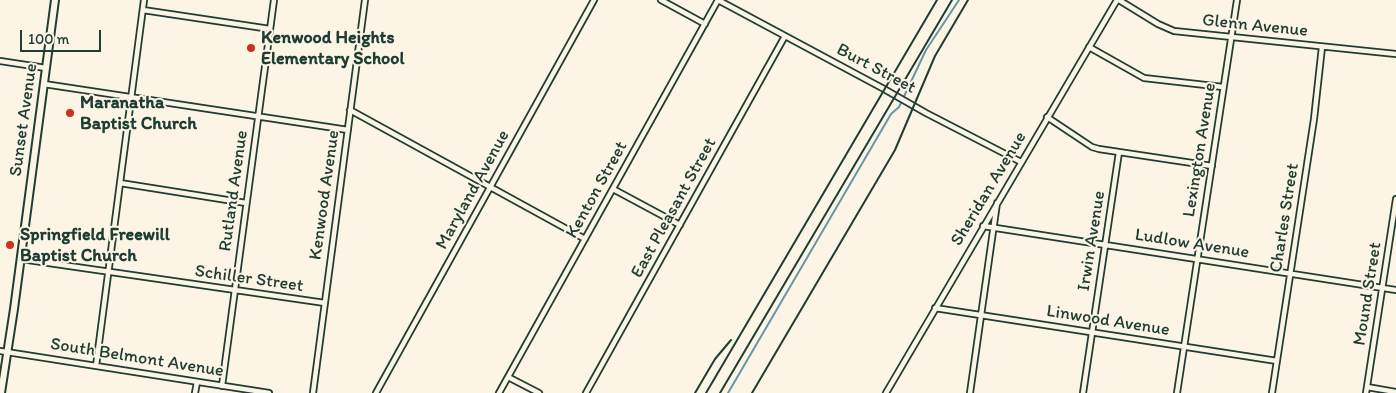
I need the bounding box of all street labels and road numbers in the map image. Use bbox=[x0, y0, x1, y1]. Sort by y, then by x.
street label: Glenn Avenue bbox=[1201, 10, 1309, 42]
street label: Burt Street bbox=[832, 39, 920, 99]
street label: Sunset Avenue bbox=[5, 62, 43, 178]
street label: Lexington Avenue bbox=[1179, 81, 1221, 219]
street label: Maryland Avenue bbox=[431, 127, 515, 253]
street label: Sheridan Avenue bbox=[946, 128, 1032, 250]
street label: Rutland Avenue bbox=[215, 129, 253, 253]
street label: Kenwood Avenue bbox=[305, 129, 345, 261]
street label: East Pleasant Street bbox=[627, 134, 721, 282]
street label: Kenton Street bbox=[561, 138, 633, 242]
street label: Charles Street bbox=[1266, 162, 1304, 274]
street label: Irwin Avenue bbox=[1073, 189, 1111, 293]
street label: Ludlow Avenue bbox=[1133, 224, 1251, 264]
street label: Mound Street bbox=[1349, 241, 1387, 347]
street label: Schiller Street bbox=[193, 261, 305, 297]
street label: Linwood Avenue bbox=[1045, 301, 1171, 341]
street label: South Belmont Avenue bbox=[49, 334, 225, 382]

